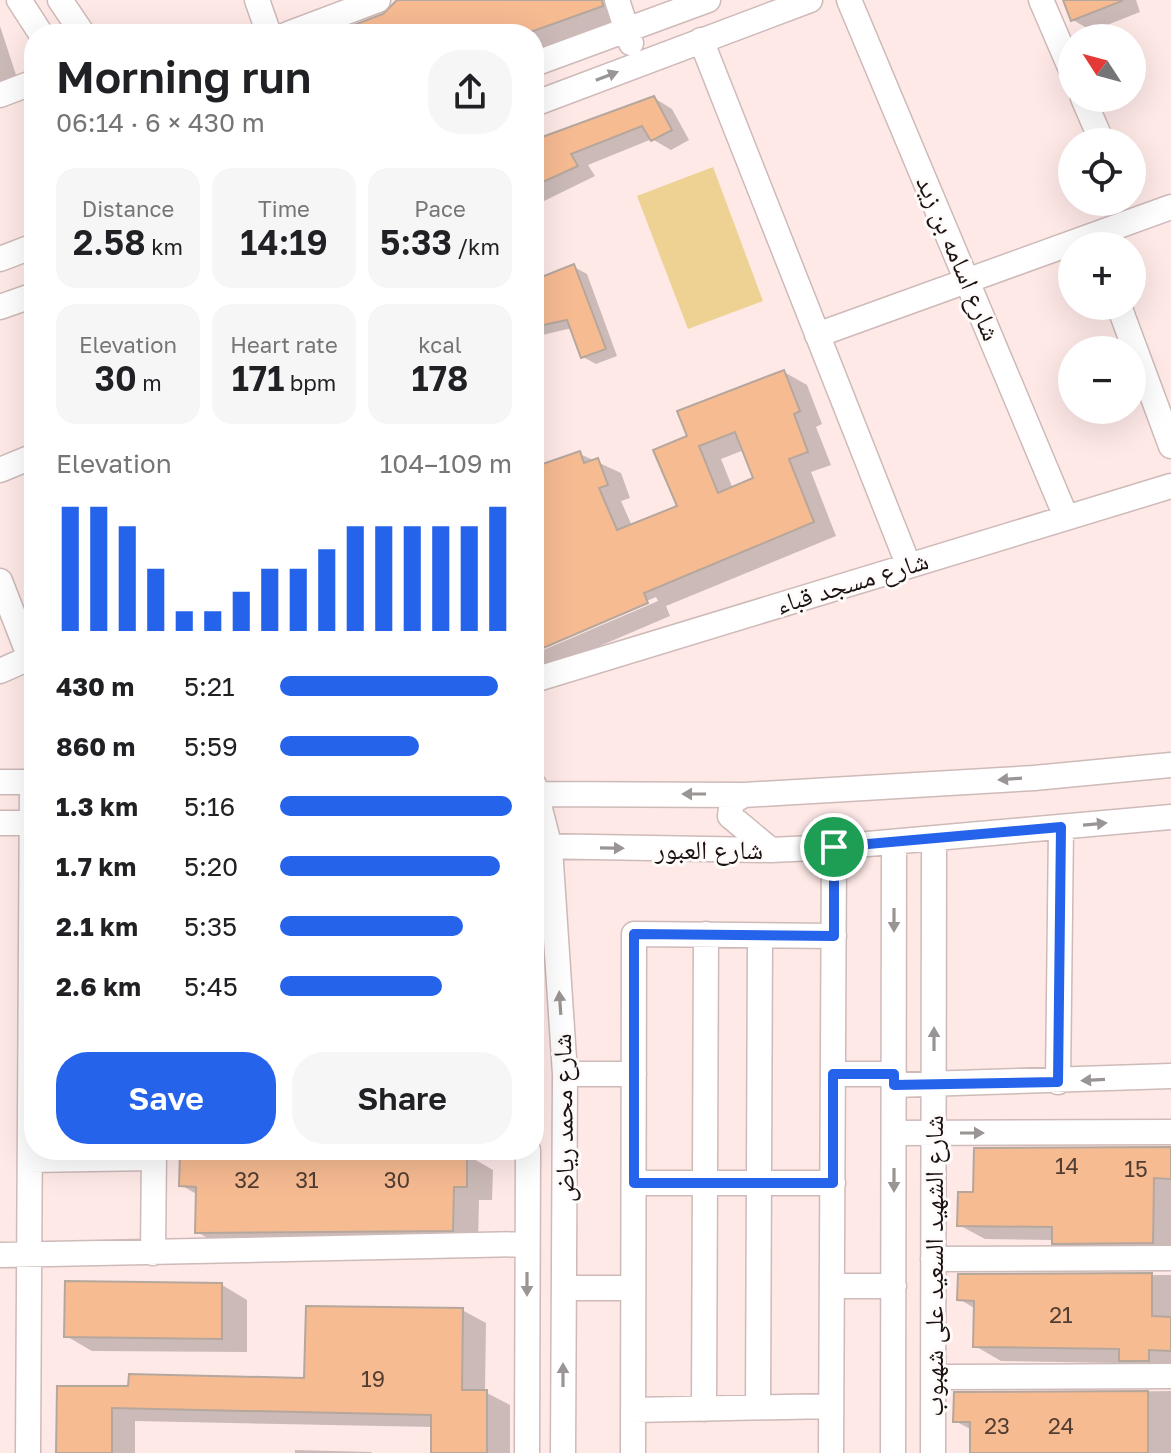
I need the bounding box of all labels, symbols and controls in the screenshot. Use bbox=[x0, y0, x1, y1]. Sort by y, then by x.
north arrow bbox=[1058, 24, 1146, 112]
map controls bbox=[1058, 24, 1146, 424]
text: Morning run bbox=[56, 50, 311, 103]
button: share bbox=[428, 50, 512, 134]
one-way arrow bbox=[595, 69, 619, 82]
text: 06:14 · 6 × 430 m bbox=[56, 107, 265, 138]
button: locate bbox=[1058, 128, 1146, 216]
street label: شارع اسامه بن زيد bbox=[909, 171, 1008, 345]
text: Distance bbox=[82, 195, 174, 222]
text: Time bbox=[258, 195, 310, 222]
text: Pace bbox=[414, 195, 466, 222]
text: 2.58 bbox=[73, 222, 146, 262]
text: 14:19 bbox=[240, 222, 328, 262]
text: 5:33 bbox=[380, 222, 452, 262]
button: + bbox=[1058, 232, 1146, 320]
text: km bbox=[146, 233, 183, 260]
text: /km bbox=[452, 233, 500, 260]
text: Elevation bbox=[79, 331, 177, 358]
text: Heart rate bbox=[230, 331, 338, 358]
text: kcal bbox=[418, 331, 462, 358]
button: − bbox=[1058, 336, 1146, 424]
text: 30 bbox=[94, 358, 137, 398]
text: 171 bbox=[232, 358, 284, 398]
text: 178 bbox=[412, 358, 468, 398]
text: m bbox=[137, 369, 162, 396]
text: bpm bbox=[284, 369, 336, 396]
text: Elevation bbox=[56, 448, 172, 479]
text: 104–109 m bbox=[380, 448, 512, 479]
street label: شارع مسجد قباء bbox=[772, 544, 932, 621]
text: 430 m bbox=[56, 671, 134, 702]
text: 5:21 bbox=[184, 671, 235, 702]
text: 860 m bbox=[56, 731, 135, 762]
text: 5:59 bbox=[184, 731, 238, 762]
one-way arrow bbox=[997, 773, 1022, 786]
one-way arrow bbox=[681, 788, 706, 800]
text: 1.3 km bbox=[56, 791, 138, 822]
text: 5:16 bbox=[184, 791, 235, 822]
pin bbox=[800, 813, 868, 881]
one-way arrow bbox=[1083, 817, 1108, 830]
icon: arrive bbox=[812, 825, 856, 869]
street label: شارع العبور bbox=[654, 834, 763, 866]
one-way arrow bbox=[600, 842, 625, 854]
text: 1.7 km bbox=[56, 851, 136, 882]
text: 5:20 bbox=[184, 851, 238, 882]
one-way arrow bbox=[888, 908, 900, 933]
text: 2.1 km bbox=[56, 911, 138, 942]
text: 5:35 bbox=[184, 911, 237, 942]
text: 2.6 km bbox=[56, 971, 141, 1002]
text: 5:45 bbox=[184, 971, 238, 1002]
one-way arrow bbox=[553, 990, 566, 1015]
one-way arrow bbox=[928, 1026, 940, 1051]
street label: شارع محمد رياض bbox=[546, 1033, 581, 1203]
button: Save bbox=[56, 1052, 276, 1144]
button: Share bbox=[292, 1052, 512, 1144]
one-way arrow bbox=[1080, 1073, 1105, 1086]
street label: شارع الشهيد السعيد على شهبوب bbox=[918, 1115, 950, 1417]
one-way arrow bbox=[960, 1127, 985, 1139]
house number: 14 bbox=[1055, 1152, 1079, 1179]
house number: 15 bbox=[1124, 1155, 1148, 1182]
house number: 32 bbox=[234, 1166, 260, 1193]
house number: 31 bbox=[295, 1166, 319, 1193]
house number: 30 bbox=[384, 1166, 410, 1193]
one-way arrow bbox=[888, 1168, 900, 1193]
one-way arrow bbox=[521, 1272, 533, 1297]
house number: 21 bbox=[1049, 1301, 1073, 1328]
one-way arrow bbox=[557, 1362, 569, 1387]
house number: 19 bbox=[361, 1365, 385, 1392]
house number: 23 bbox=[984, 1412, 1010, 1439]
house number: 24 bbox=[1048, 1412, 1074, 1439]

